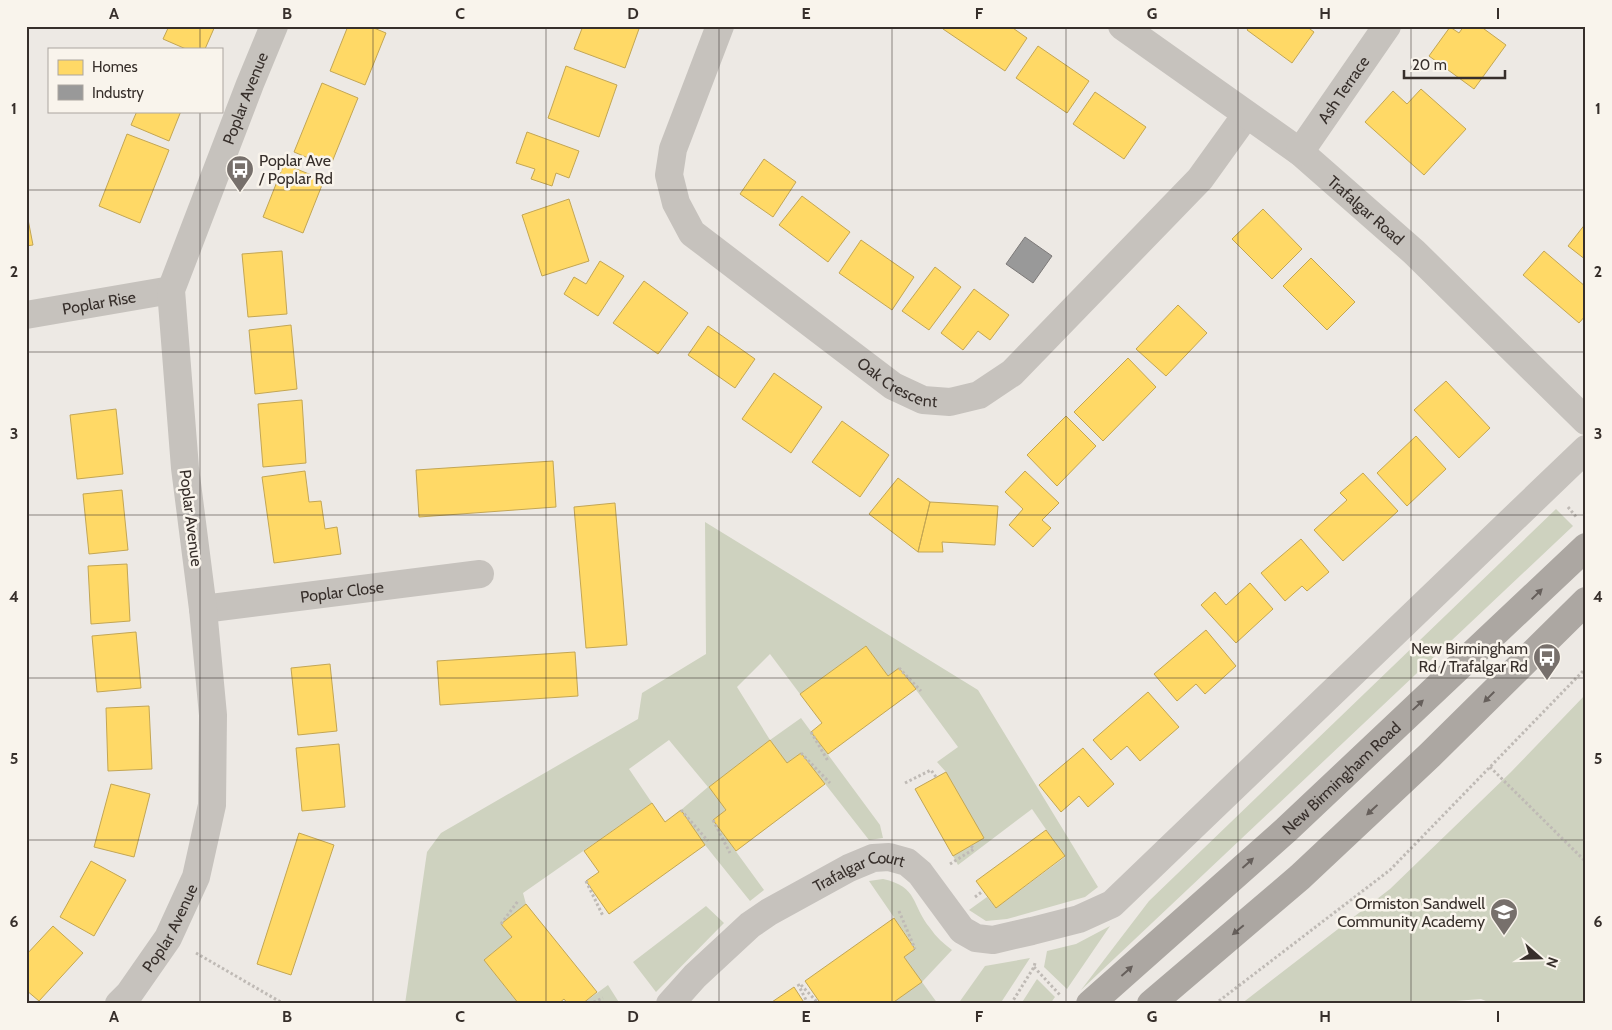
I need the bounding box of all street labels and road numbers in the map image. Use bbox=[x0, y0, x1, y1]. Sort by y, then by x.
street label: Poplar Avenue bbox=[218, 49, 272, 147]
street label: Ash Terrace bbox=[1313, 52, 1373, 127]
street label: Trafalgar Road bbox=[1324, 171, 1408, 249]
street label: Poplar Rise bbox=[61, 287, 137, 318]
street label: Oak Crescent bbox=[854, 353, 939, 411]
street label: Poplar Avenue bbox=[176, 468, 206, 568]
street label: Poplar Close bbox=[299, 577, 385, 606]
street label: New Birmingham Road bbox=[1278, 718, 1404, 838]
street label: Trafalgar Court bbox=[809, 847, 908, 896]
street label: Poplar Avenue bbox=[138, 881, 201, 976]

